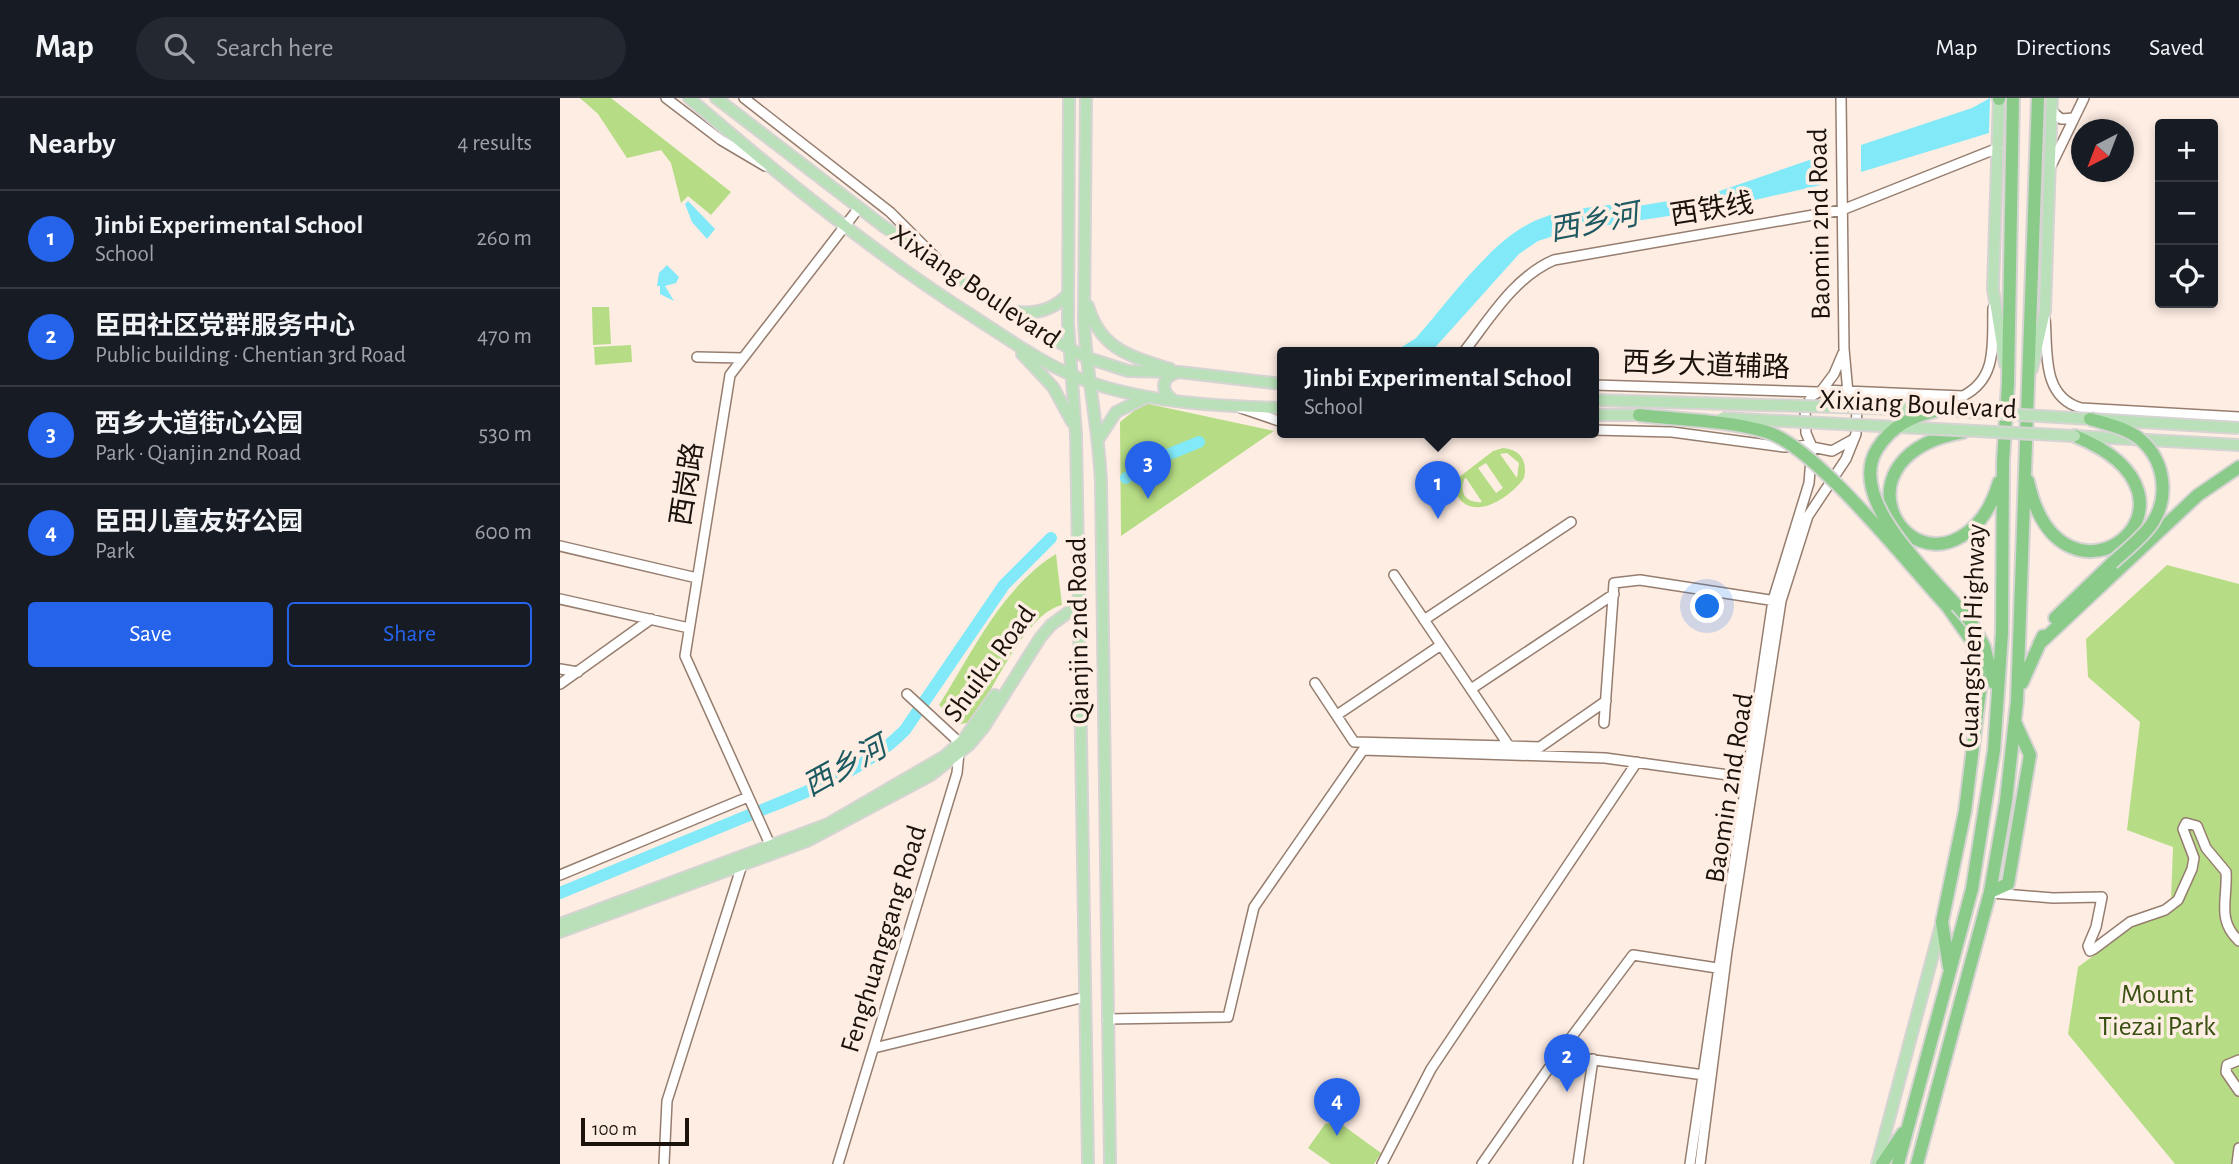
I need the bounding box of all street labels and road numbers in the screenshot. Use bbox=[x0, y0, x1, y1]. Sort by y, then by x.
street label: Baomin 2nd Road bbox=[1804, 128, 1836, 320]
street label: 西铁线 bbox=[1668, 188, 1756, 230]
street label: Xixiang Boulevard bbox=[885, 220, 1065, 354]
street label: 西乡大道辅路 bbox=[1622, 347, 1791, 383]
street label: Xixiang Boulevard bbox=[1818, 386, 2018, 424]
street label: 西岗路 bbox=[666, 440, 708, 528]
street label: Guangshen Highway bbox=[1955, 523, 1991, 749]
street label: Qianjin 2nd Road bbox=[1063, 537, 1095, 725]
street label: Shuiku Road bbox=[939, 601, 1041, 727]
street label: Baomin 2nd Road bbox=[1701, 691, 1759, 885]
street label: Fenghuanggang Road bbox=[836, 822, 932, 1056]

